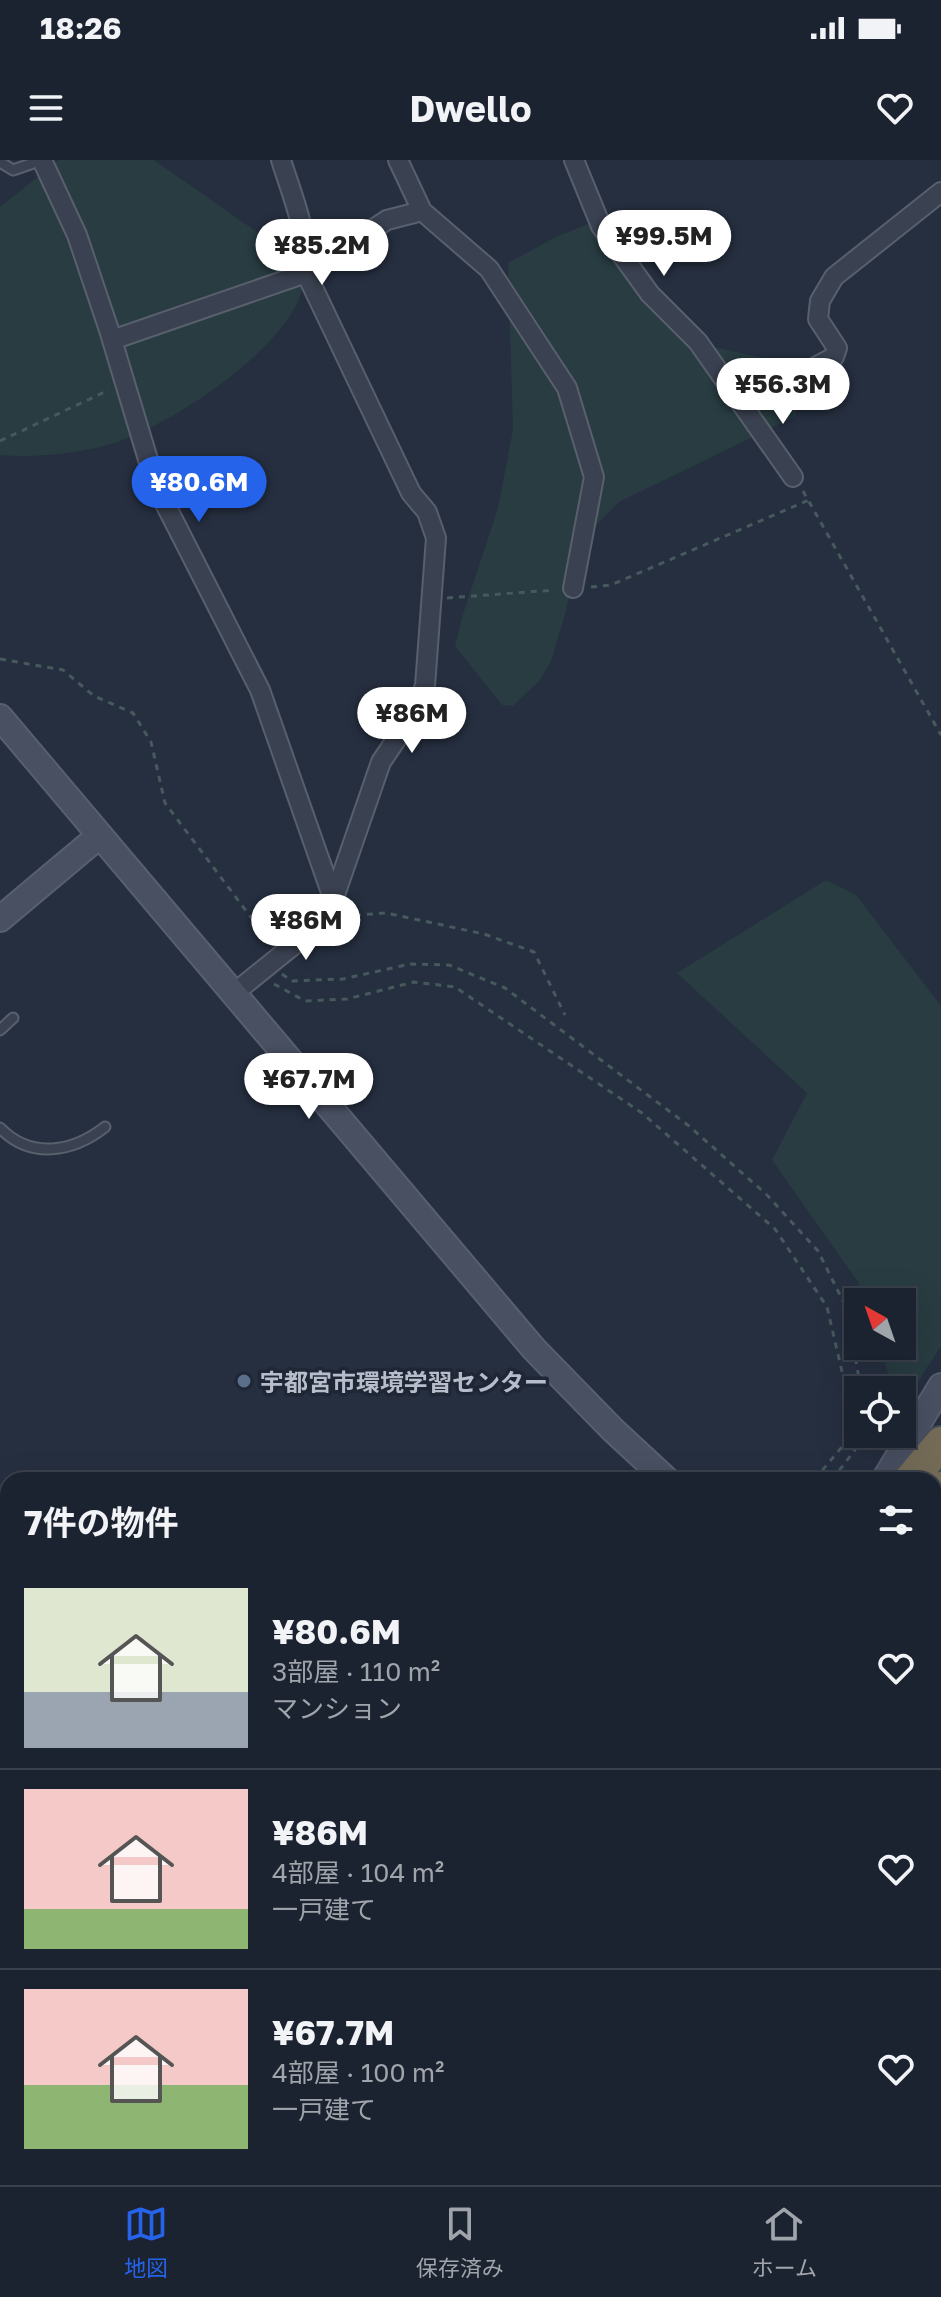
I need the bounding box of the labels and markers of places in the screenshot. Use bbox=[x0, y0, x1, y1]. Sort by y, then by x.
pin: ¥99.5M bbox=[599, 210, 729, 278]
pin: ¥85.2M bbox=[257, 219, 387, 287]
pin: ¥56.3M bbox=[718, 358, 848, 426]
pin: ¥80.6M bbox=[134, 456, 264, 524]
pin: ¥86M bbox=[365, 687, 459, 755]
pin: ¥86M bbox=[259, 894, 353, 962]
pin: ¥67.7M bbox=[244, 1053, 374, 1121]
place label: 宇都宮市環境学習センター bbox=[260, 1367, 548, 1396]
marker: 宇都宮市環境学習センター bbox=[235, 1372, 253, 1390]

